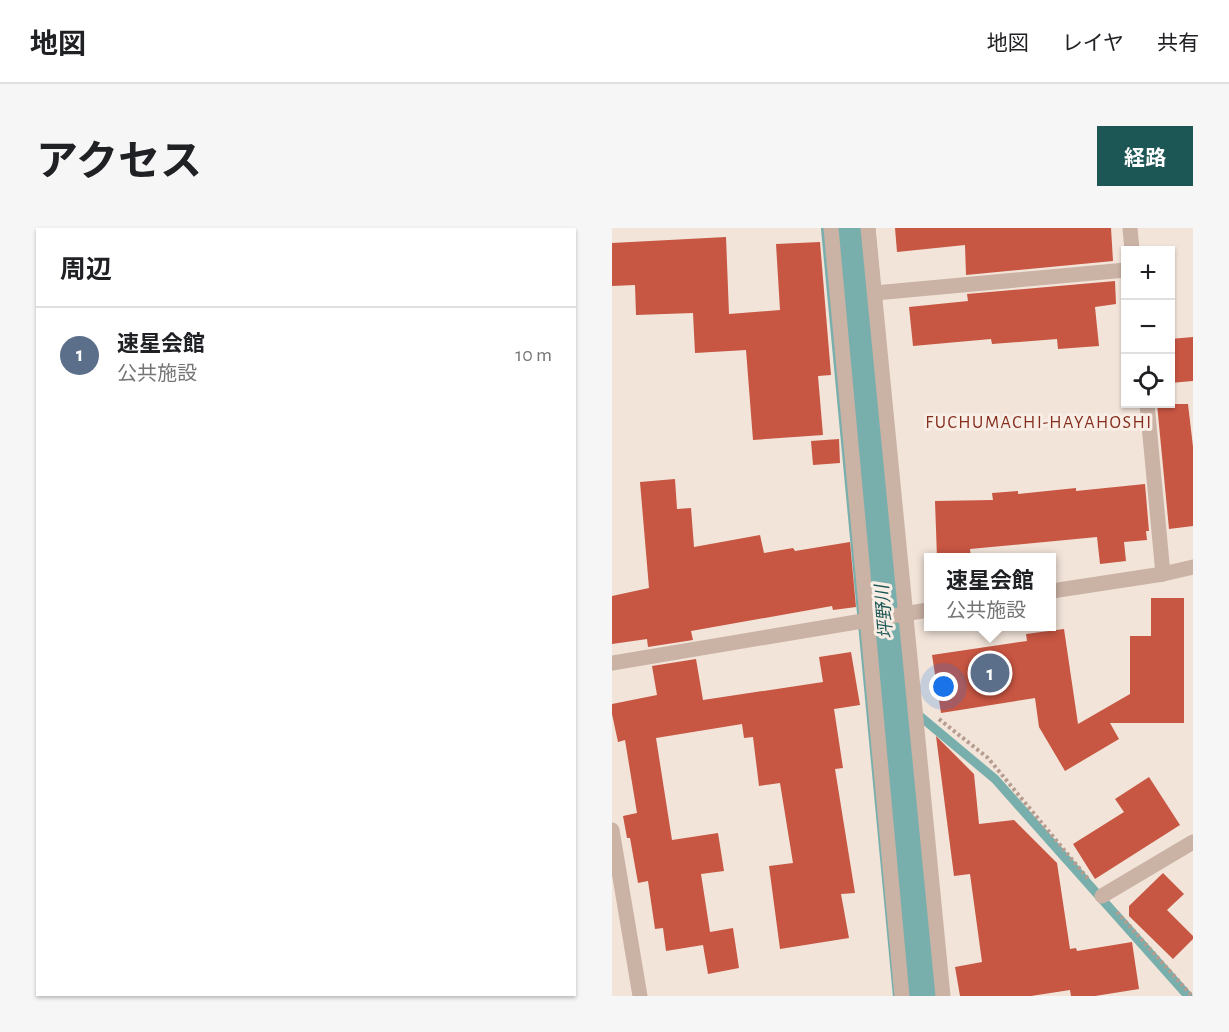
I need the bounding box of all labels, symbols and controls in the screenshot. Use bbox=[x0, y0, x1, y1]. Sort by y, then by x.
text: 地図 bbox=[30, 31, 86, 59]
text: 地図 bbox=[987, 33, 1029, 54]
text: レイヤ bbox=[1062, 33, 1124, 54]
text: 共有 bbox=[1157, 33, 1199, 54]
button: 経路 bbox=[1097, 126, 1193, 186]
text: アクセス bbox=[36, 141, 202, 183]
map controls bbox=[1121, 246, 1175, 408]
button: + bbox=[1121, 246, 1175, 300]
text: 周辺 bbox=[60, 257, 112, 283]
button: − bbox=[1121, 300, 1175, 354]
text: 速星会館 bbox=[117, 333, 205, 355]
text: 1 bbox=[76, 345, 83, 365]
text: 10 m bbox=[515, 345, 552, 365]
button: locate bbox=[1121, 354, 1175, 408]
text: 公共施設 bbox=[117, 364, 197, 384]
district label: FUCHUMACHI-HAYAHOSHI bbox=[925, 414, 1153, 432]
popup bbox=[924, 553, 1056, 631]
text: 速星会館 bbox=[946, 570, 1034, 592]
water label: 坪野川 bbox=[873, 582, 896, 640]
text: 公共施設 bbox=[946, 601, 1026, 621]
pin: 1 bbox=[970, 650, 1010, 696]
your location bbox=[929, 672, 958, 701]

